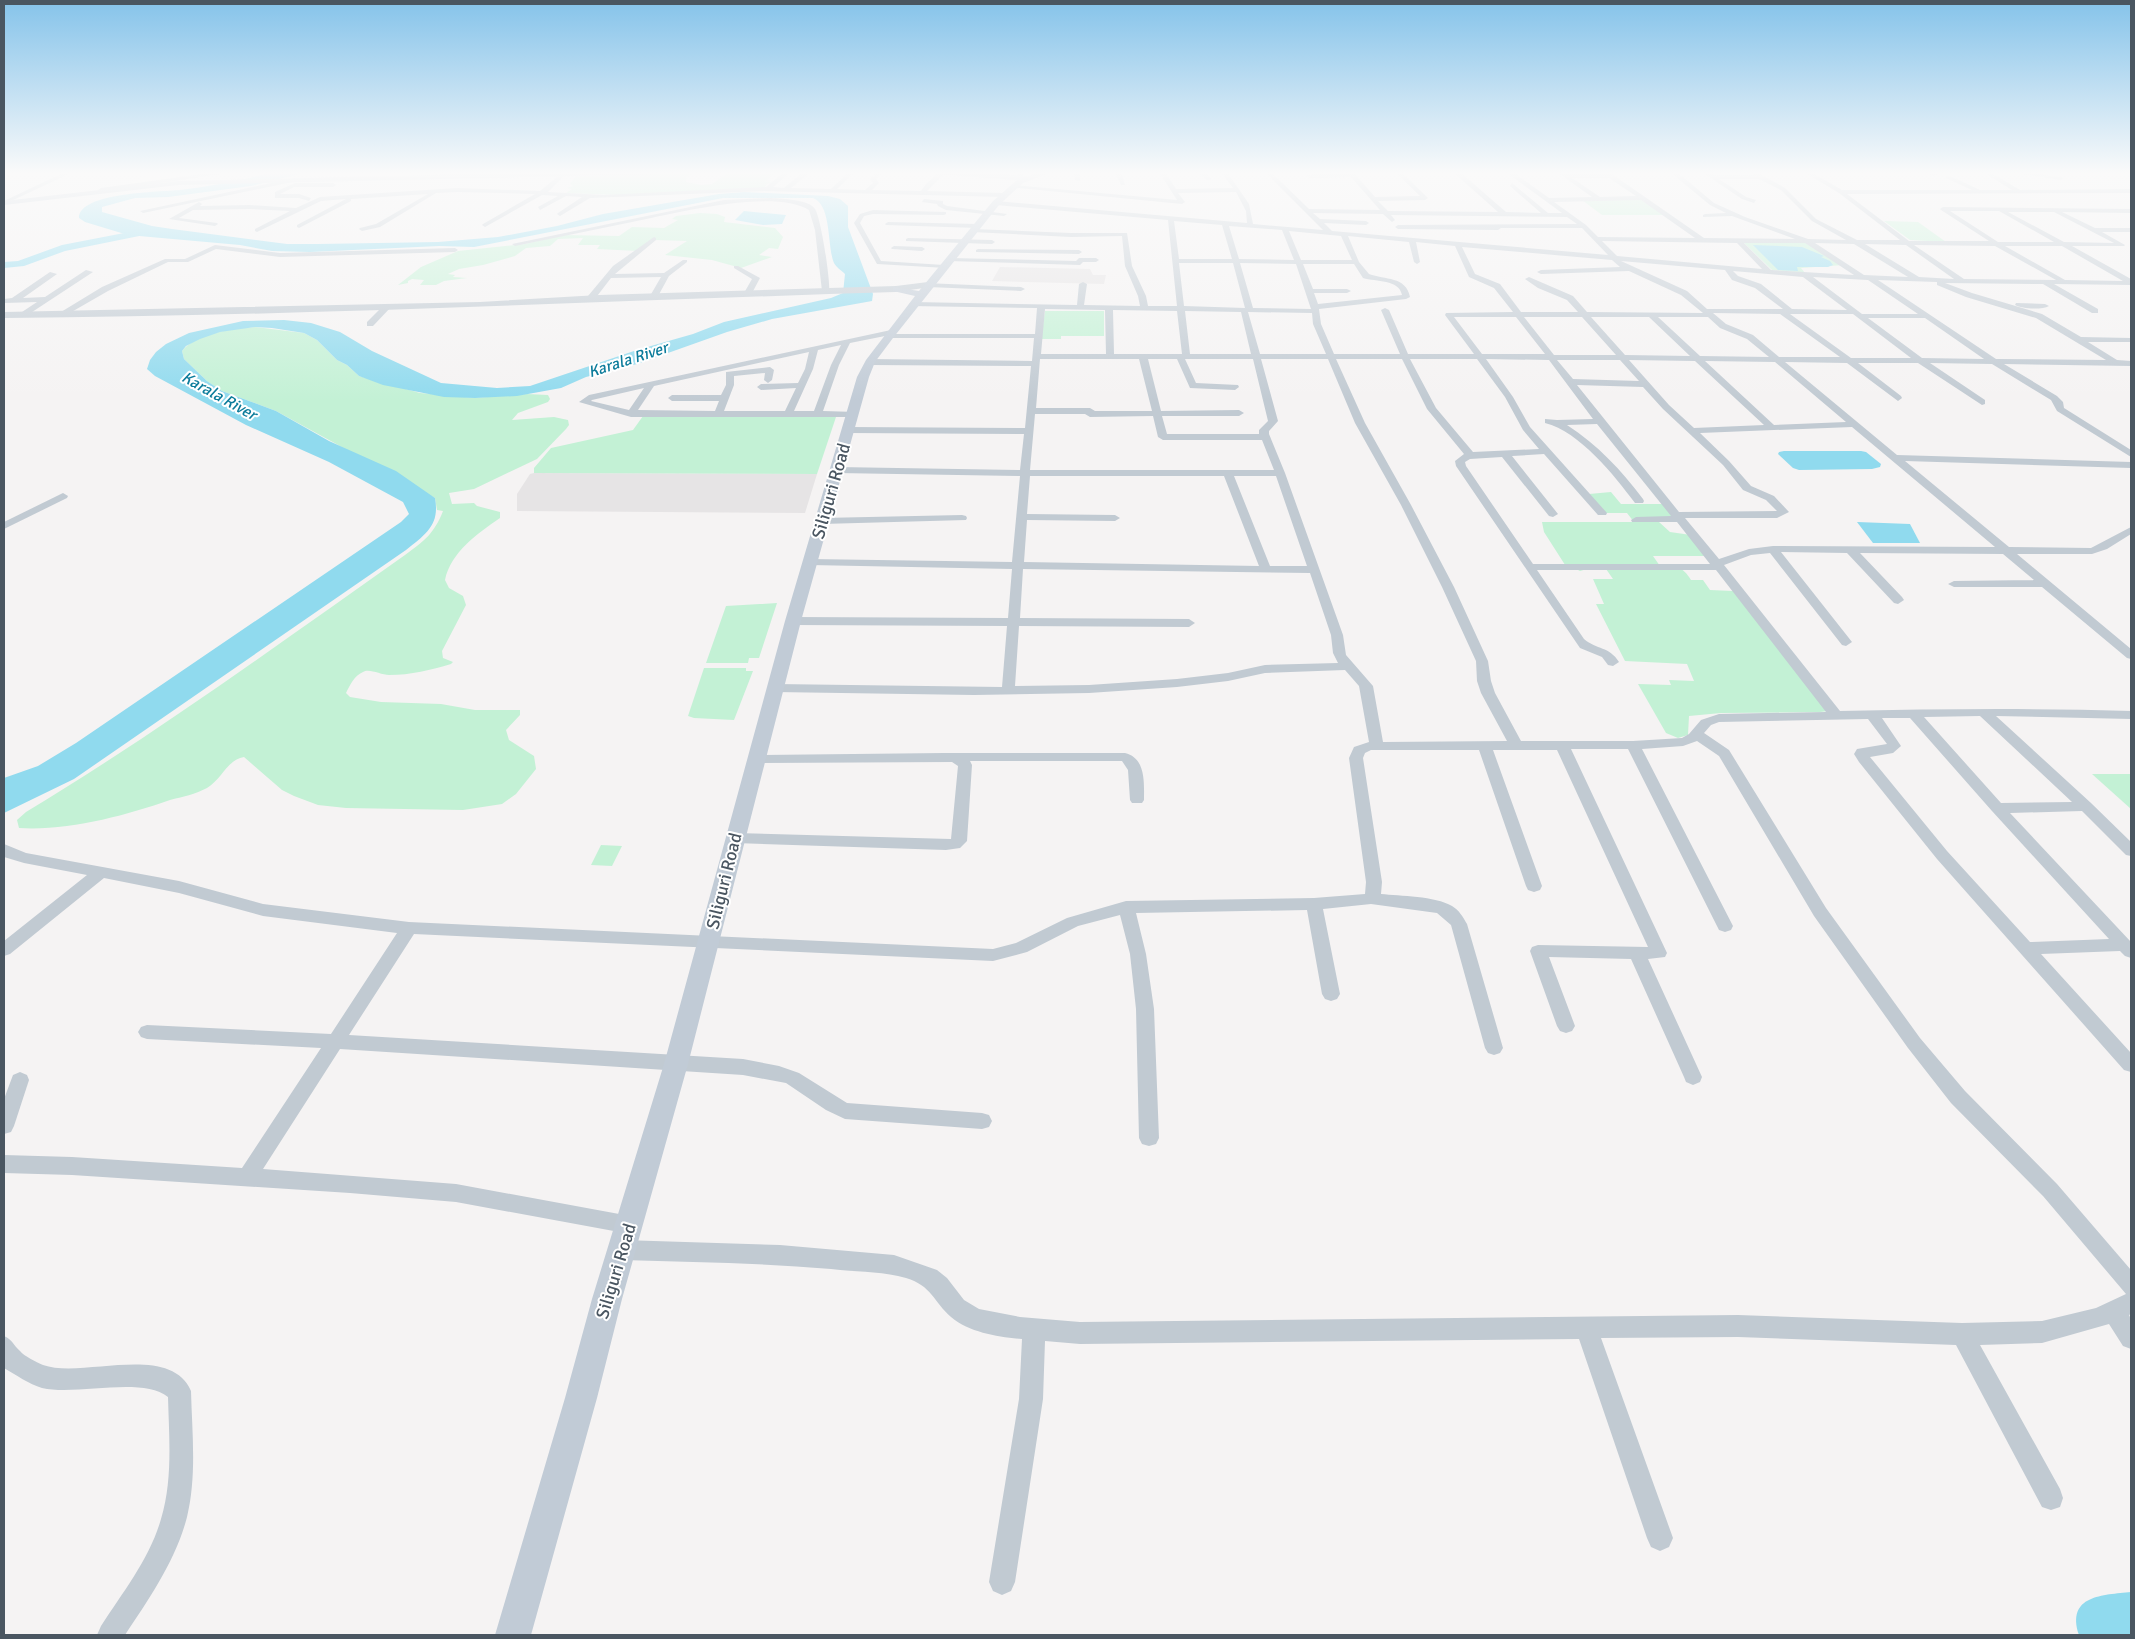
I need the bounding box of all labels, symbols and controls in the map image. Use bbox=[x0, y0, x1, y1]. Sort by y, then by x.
water label: Karala River bbox=[586, 337, 672, 382]
water label: Karala River bbox=[178, 367, 262, 426]
street label: Siliguri Road bbox=[807, 441, 855, 541]
street label: Siliguri Road bbox=[701, 830, 747, 932]
street label: Siliguri Road bbox=[591, 1221, 641, 1321]

